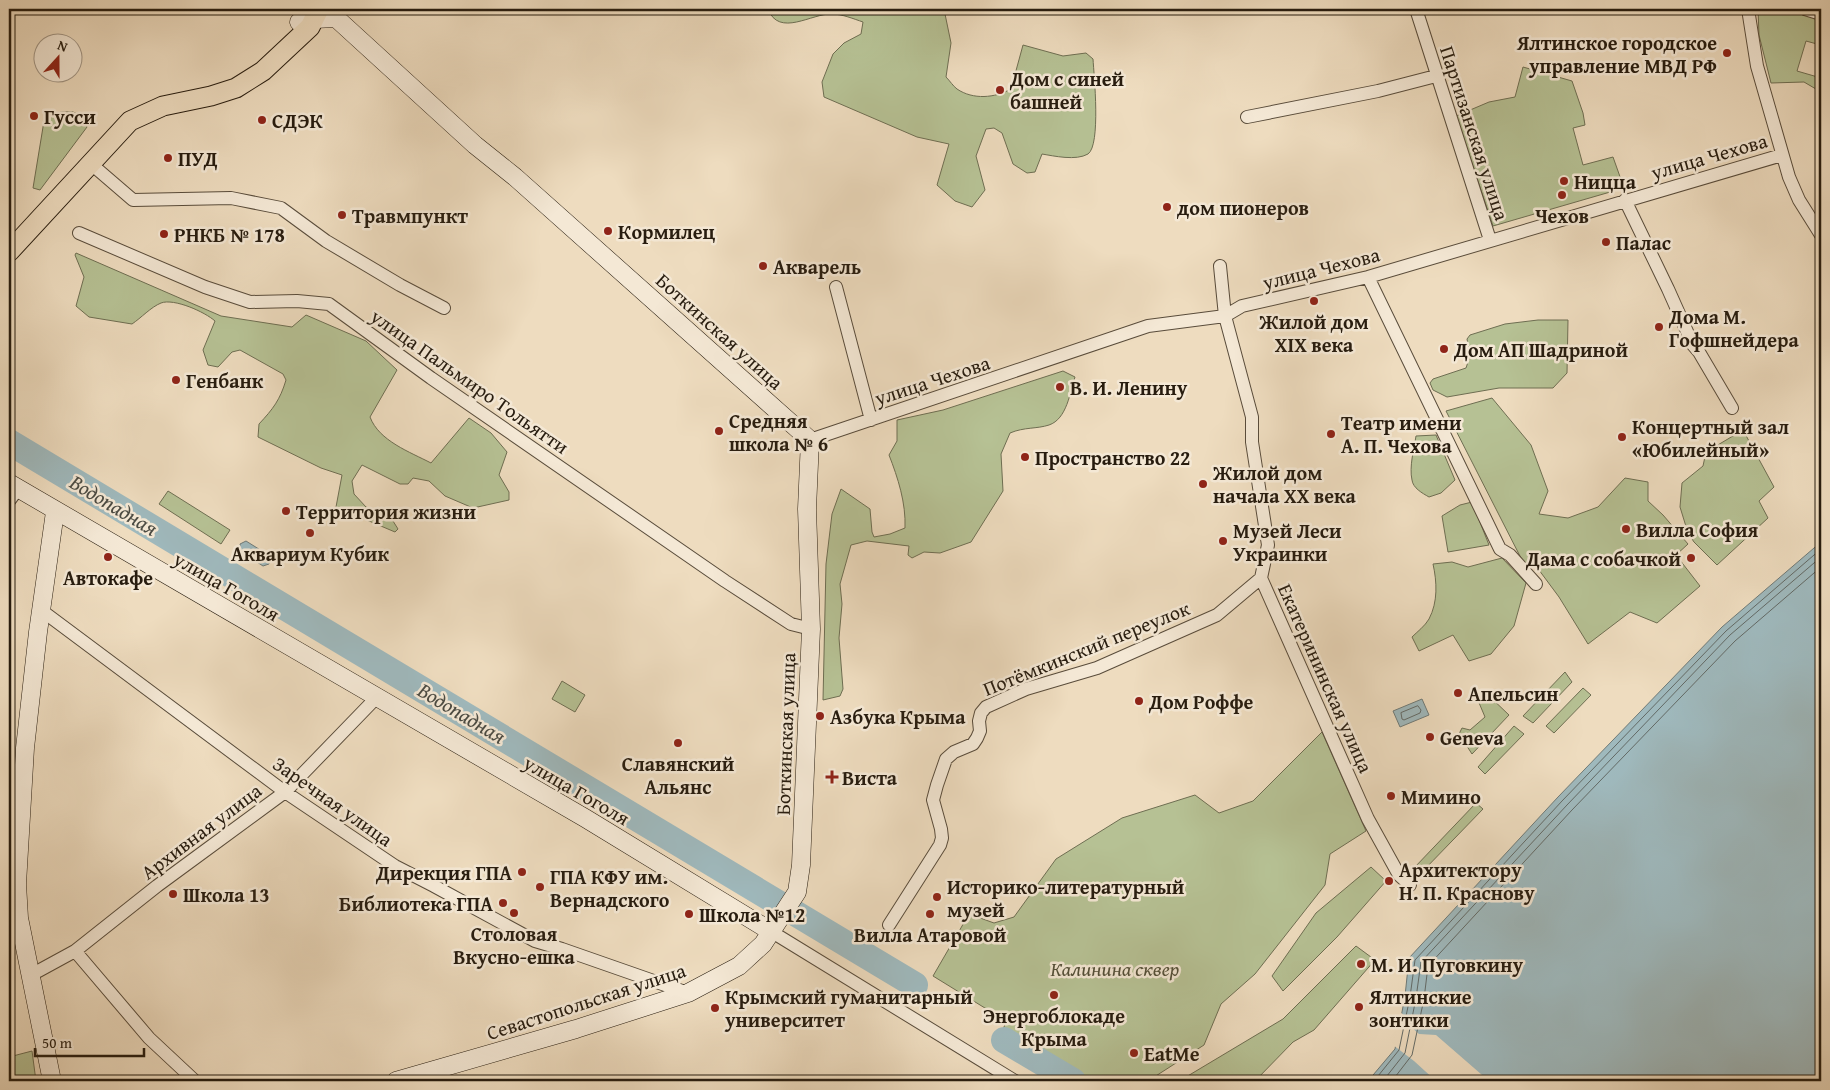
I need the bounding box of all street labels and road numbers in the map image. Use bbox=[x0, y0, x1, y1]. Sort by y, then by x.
street label: Партизанская улица bbox=[1433, 42, 1517, 224]
street label: улица Чехова bbox=[1647, 125, 1771, 187]
street label: улица Чехова bbox=[1258, 239, 1383, 297]
street label: Боткинская улица bbox=[650, 266, 790, 396]
street label: улица Пальмиро Тольятти bbox=[364, 301, 575, 461]
street label: улица Чехова bbox=[870, 348, 994, 413]
street label: улица Гоголя bbox=[168, 543, 285, 628]
street label: Екатерининская улица bbox=[1271, 579, 1381, 778]
street label: Потёмкинский переулок bbox=[978, 593, 1194, 703]
street label: Боткинская улица bbox=[768, 652, 802, 816]
street label: улица Гоголя bbox=[518, 747, 635, 832]
street label: Заречная улица bbox=[267, 749, 399, 853]
street label: Архивная улица bbox=[135, 776, 268, 886]
street label: Севастопольская улица bbox=[483, 955, 690, 1047]

